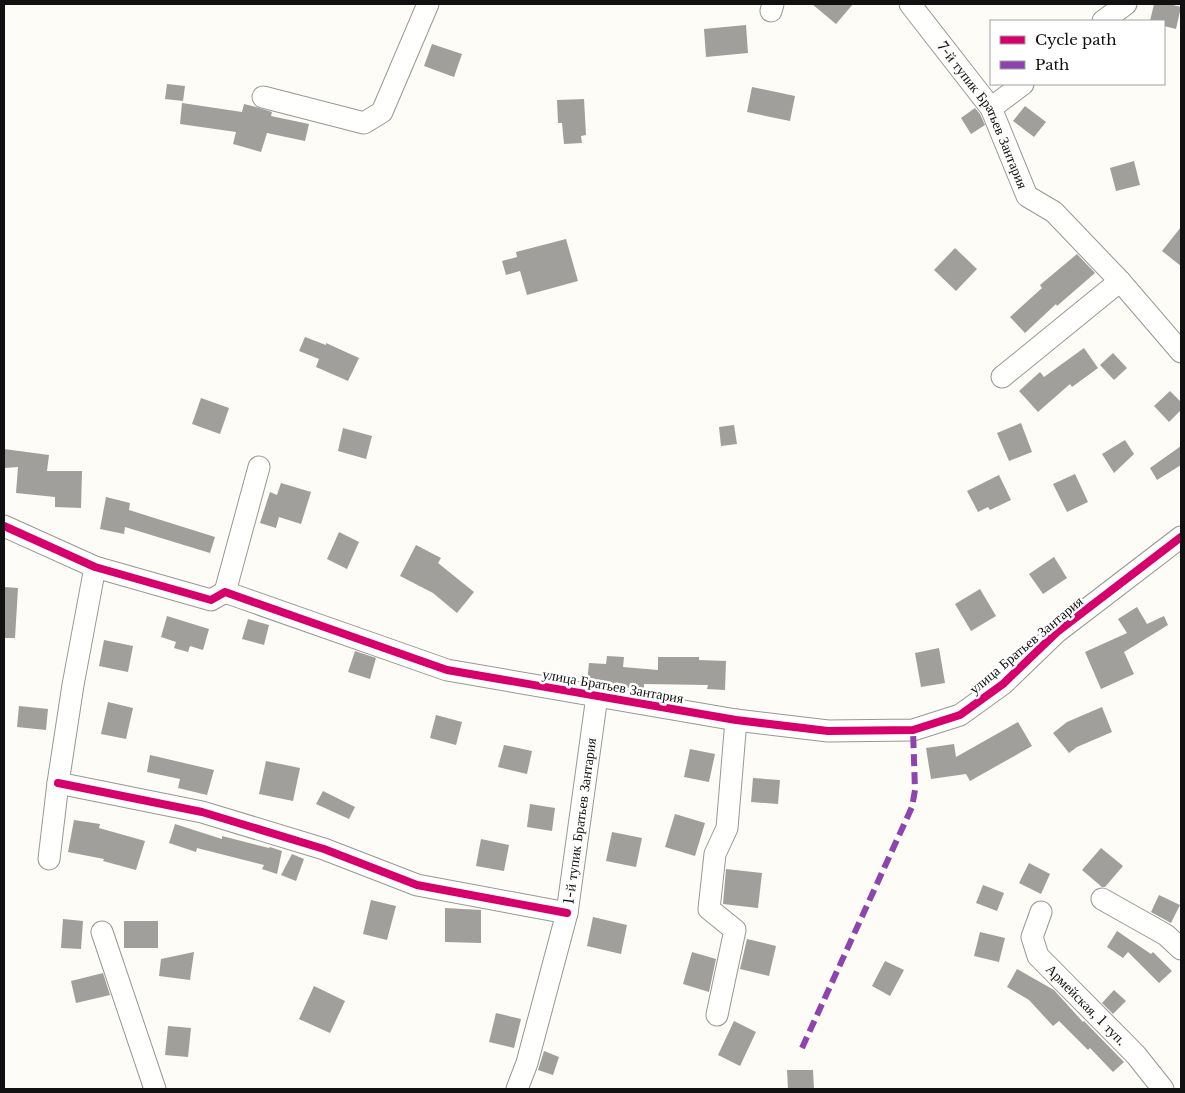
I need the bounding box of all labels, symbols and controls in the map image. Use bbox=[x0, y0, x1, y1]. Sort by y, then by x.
legend bbox=[990, 20, 1165, 85]
text: Cycle path bbox=[1035, 30, 1117, 49]
street label: 7-й тупик Братьев Зантария bbox=[934, 38, 1032, 192]
text: Path bbox=[1035, 55, 1069, 74]
street label: улица Братьев Зантария bbox=[965, 592, 1087, 698]
street label: улица Братьев Зантария bbox=[541, 665, 686, 707]
street label: 1-й тупик Братьев Зантария bbox=[559, 736, 600, 905]
street label: Армейская, 1 туп. bbox=[1042, 960, 1130, 1049]

